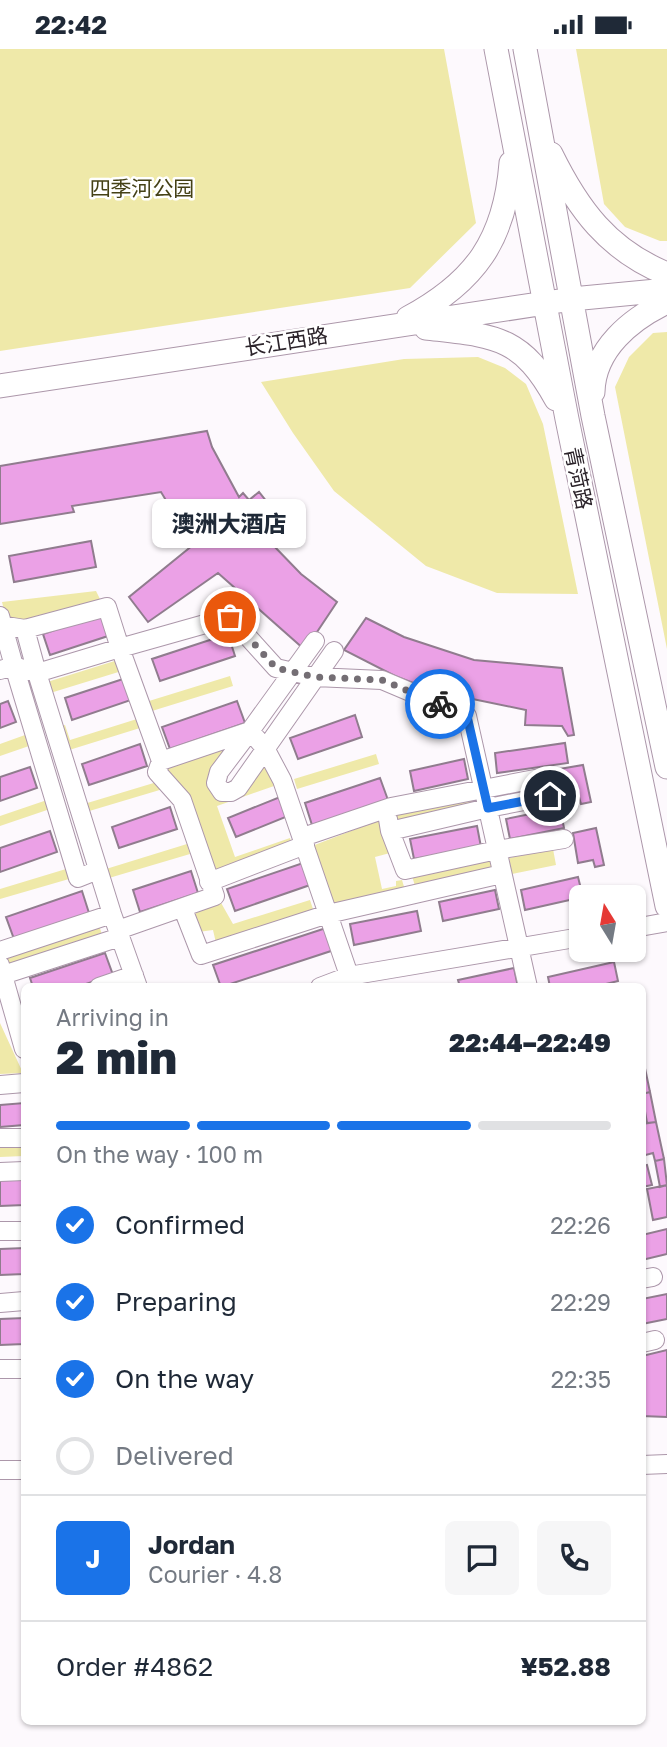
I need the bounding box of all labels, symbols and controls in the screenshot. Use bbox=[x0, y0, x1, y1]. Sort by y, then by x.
text: 22:42 bbox=[35, 9, 107, 40]
park label: 四季河公园 bbox=[90, 175, 195, 201]
street label: 长江西路 bbox=[242, 322, 330, 360]
street label: 青菏路 bbox=[560, 444, 598, 512]
callout: 澳洲大酒店 bbox=[153, 498, 307, 547]
text: 澳洲大酒店 bbox=[172, 509, 287, 537]
pin bbox=[200, 587, 260, 647]
icon: bag bbox=[211, 598, 249, 636]
courier bbox=[405, 669, 475, 739]
icon: bike bbox=[421, 685, 459, 723]
pin bbox=[520, 766, 580, 826]
icon: home bbox=[531, 777, 569, 815]
north arrow bbox=[569, 885, 646, 963]
map controls bbox=[569, 885, 646, 962]
text: Arriving in bbox=[56, 1003, 169, 1031]
text: 22:44–22:49 bbox=[449, 1027, 611, 1058]
text: 2 min bbox=[56, 1029, 177, 1084]
text: On the way · 100 m bbox=[56, 1140, 263, 1168]
icon: check bbox=[56, 1206, 94, 1244]
text: Confirmed bbox=[115, 1209, 245, 1240]
text: 22:26 bbox=[550, 1211, 611, 1239]
icon: check bbox=[56, 1283, 94, 1321]
text: Preparing bbox=[115, 1286, 237, 1317]
text: 22:29 bbox=[550, 1288, 611, 1316]
icon: check bbox=[56, 1360, 94, 1398]
text: On the way bbox=[115, 1363, 254, 1394]
text: 22:35 bbox=[551, 1365, 611, 1393]
text: Delivered bbox=[115, 1440, 234, 1471]
button: chat bbox=[445, 1521, 519, 1595]
button: phone bbox=[537, 1521, 611, 1595]
text: Jordan bbox=[148, 1529, 235, 1560]
text: J bbox=[86, 1543, 100, 1574]
text: Courier · 4.8 bbox=[148, 1560, 282, 1588]
text: Order #4862 bbox=[56, 1651, 213, 1682]
text: ¥52.88 bbox=[521, 1651, 611, 1682]

